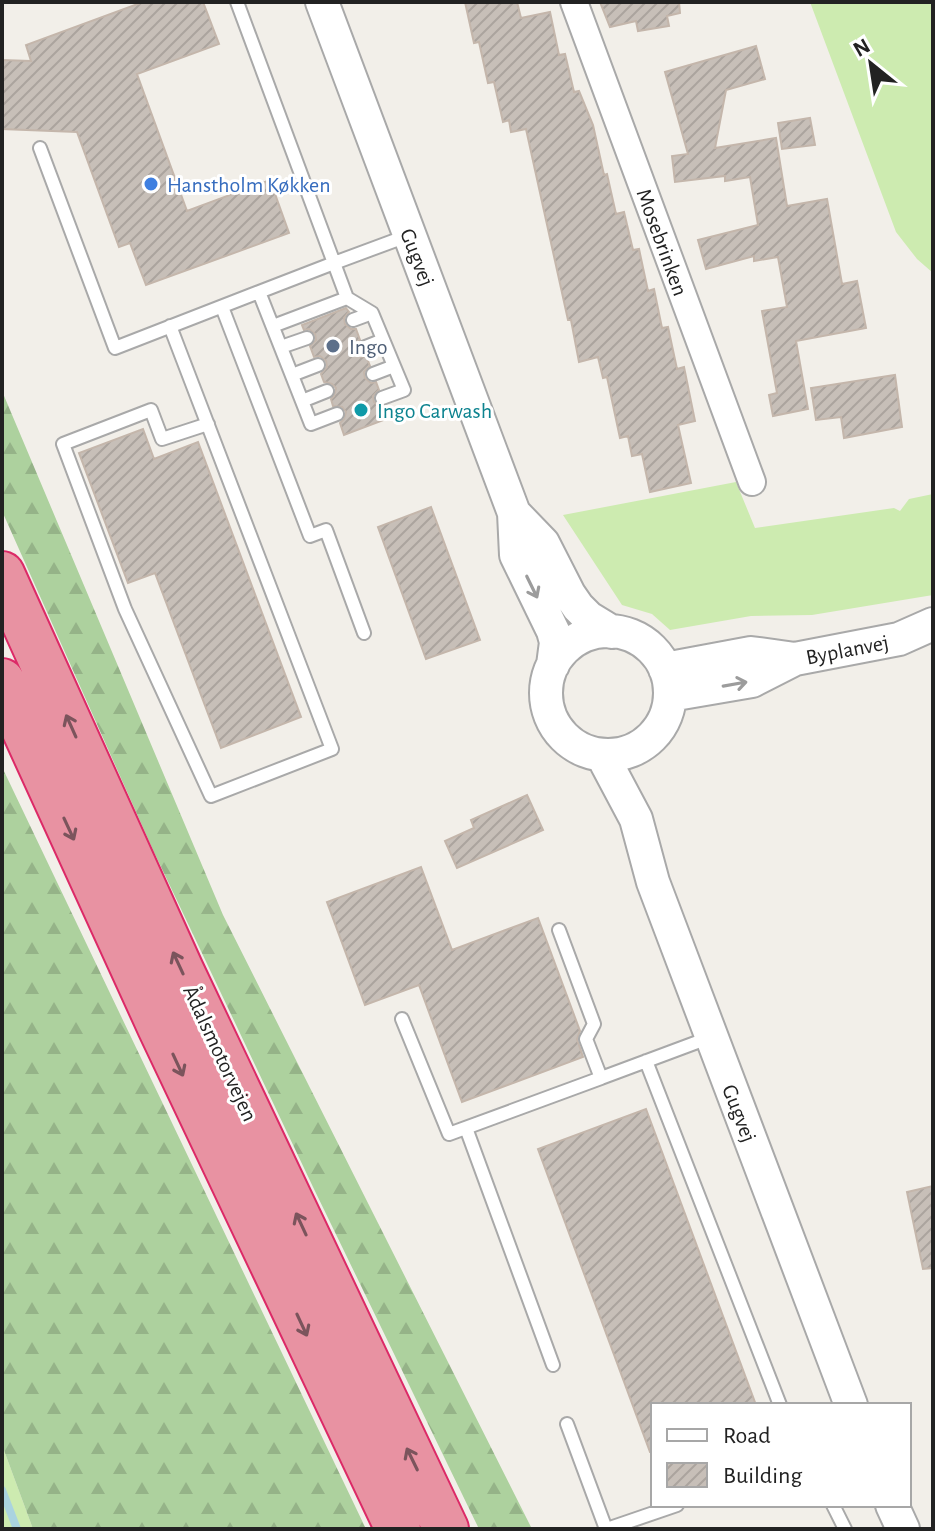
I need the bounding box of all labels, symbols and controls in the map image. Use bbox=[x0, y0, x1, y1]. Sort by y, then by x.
north arrow bbox=[831, 24, 911, 104]
text: N bbox=[849, 34, 874, 61]
place label: Hanstholm Køkken bbox=[167, 174, 331, 196]
marker: Hanstholm Køkken bbox=[142, 175, 160, 193]
street label: Mosebrinken bbox=[633, 186, 692, 299]
street label: Gugvej bbox=[396, 226, 438, 289]
place label: Ingo bbox=[349, 336, 388, 358]
marker: Ingo bbox=[324, 337, 342, 355]
place label: Ingo Carwash bbox=[377, 400, 492, 422]
marker: Ingo Carwash bbox=[352, 401, 370, 419]
one-way arrow bbox=[525, 575, 540, 599]
street label: Byplanvej bbox=[804, 631, 890, 669]
one-way arrow bbox=[721, 676, 747, 691]
one-way arrow bbox=[63, 715, 78, 739]
one-way arrow bbox=[63, 816, 78, 840]
one-way arrow bbox=[170, 952, 185, 976]
street label: Ådalsmotorvejen bbox=[179, 982, 262, 1125]
one-way arrow bbox=[171, 1053, 186, 1077]
street label: Gugvej bbox=[718, 1082, 760, 1145]
one-way arrow bbox=[293, 1212, 308, 1236]
one-way arrow bbox=[295, 1312, 310, 1336]
legend bbox=[651, 1403, 911, 1507]
text: Road bbox=[723, 1424, 771, 1448]
one-way arrow bbox=[404, 1447, 419, 1471]
text: Building bbox=[723, 1464, 802, 1488]

